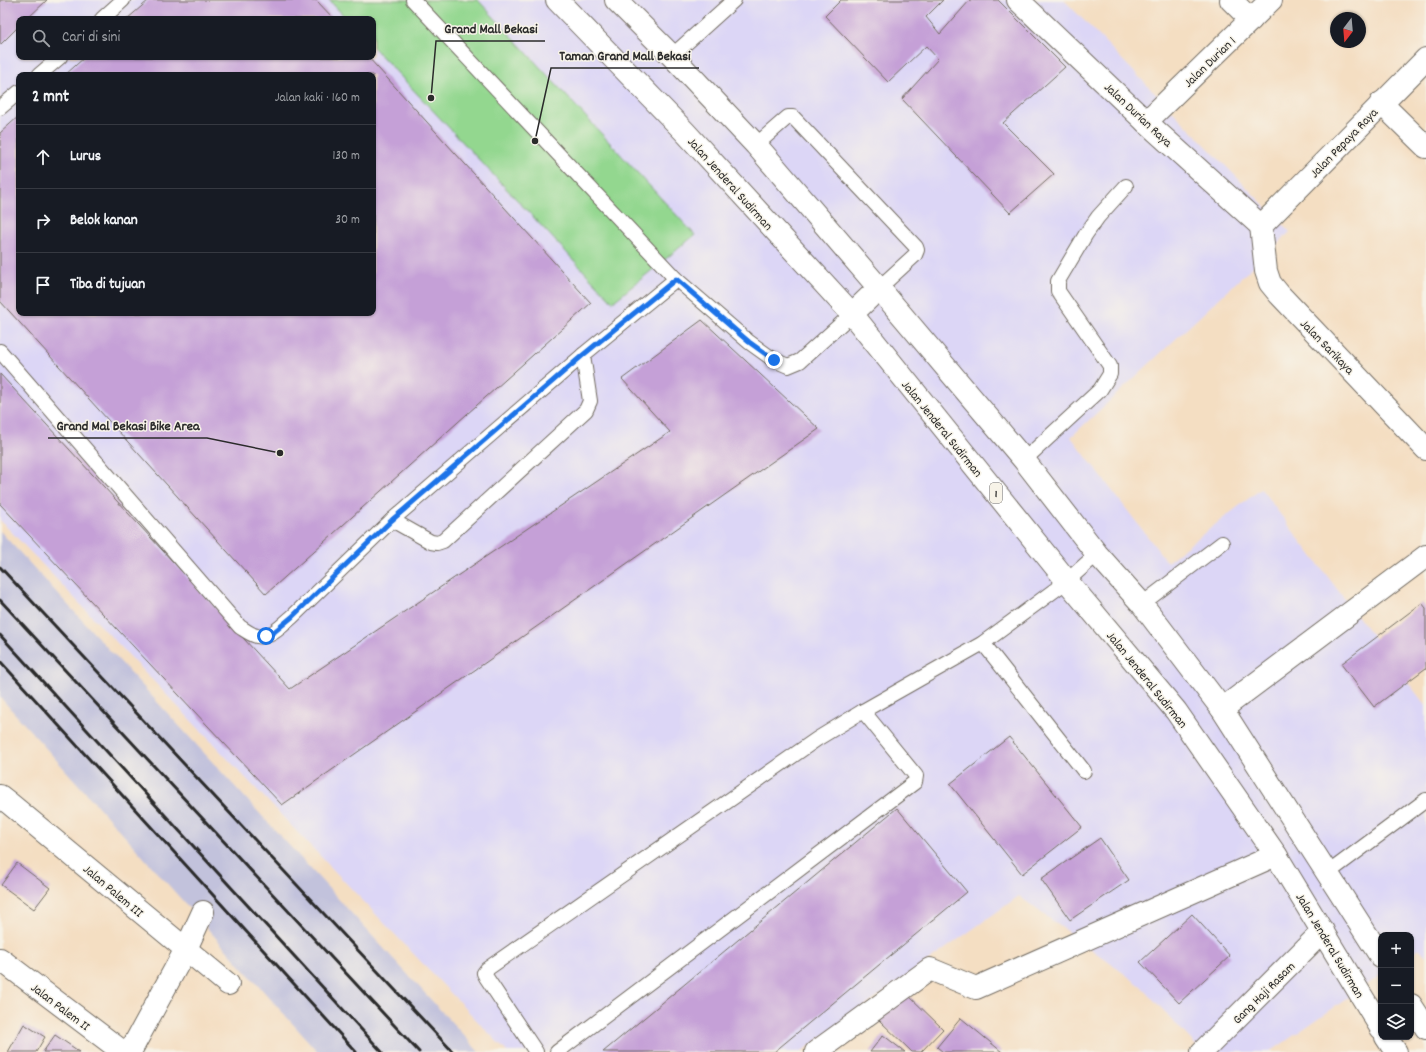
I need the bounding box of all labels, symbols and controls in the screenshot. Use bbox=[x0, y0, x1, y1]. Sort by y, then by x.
north arrow bbox=[1330, 12, 1366, 48]
callout: Grand Mall Bekasi bbox=[436, 15, 545, 41]
search box bbox=[16, 16, 376, 60]
text: Grand Mall Bekasi bbox=[444, 20, 538, 40]
icon: search bbox=[30, 27, 52, 49]
text: Cari di sini bbox=[62, 27, 120, 49]
street label: Jalan Durian 1 bbox=[1180, 33, 1241, 93]
callout: Taman Grand Mall Bekasi bbox=[551, 42, 699, 68]
text: Taman Grand Mall Bekasi bbox=[559, 47, 691, 67]
street label: Jalan Durian Raya bbox=[1099, 79, 1176, 153]
text: 2 mnt bbox=[32, 86, 69, 110]
text: Jalan kaki · 160 m bbox=[275, 89, 360, 108]
street label: Jalan Pepaya Raya bbox=[1306, 104, 1384, 183]
street label: Jalan Jenderal Sudirman bbox=[682, 134, 776, 236]
icon: ahead bbox=[32, 146, 54, 168]
text: Lurus bbox=[70, 146, 101, 168]
text: 130 m bbox=[332, 147, 360, 166]
icon: right bbox=[32, 210, 54, 232]
text: Belok kanan bbox=[70, 210, 138, 232]
text: 30 m bbox=[335, 211, 360, 230]
icon: arrive bbox=[32, 274, 54, 296]
text: Tiba di tujuan bbox=[70, 274, 145, 296]
street label: Jalan Sarikaya bbox=[1295, 316, 1358, 380]
route end bbox=[765, 351, 783, 369]
street label: Jalan Jenderal Sudirman bbox=[896, 377, 986, 482]
callout: Grand Mal Bekasi Bike Area bbox=[48, 412, 207, 438]
text: Grand Mal Bekasi Bike Area bbox=[56, 417, 201, 437]
road number: 1 bbox=[990, 483, 1002, 503]
route start bbox=[257, 627, 275, 645]
street label: Jalan Jenderal Sudirman bbox=[1101, 628, 1191, 733]
street label: Jalan Palem III bbox=[78, 861, 147, 923]
street label: Jalan Jenderal Sudirman bbox=[1290, 890, 1368, 1003]
map controls bbox=[1378, 932, 1414, 1040]
button: + bbox=[1378, 932, 1414, 968]
street label: Gang Haji Rasam bbox=[1229, 958, 1300, 1029]
button: − bbox=[1378, 968, 1414, 1004]
street label: Jalan Palem II bbox=[26, 979, 93, 1037]
button: layers bbox=[1378, 1004, 1414, 1040]

